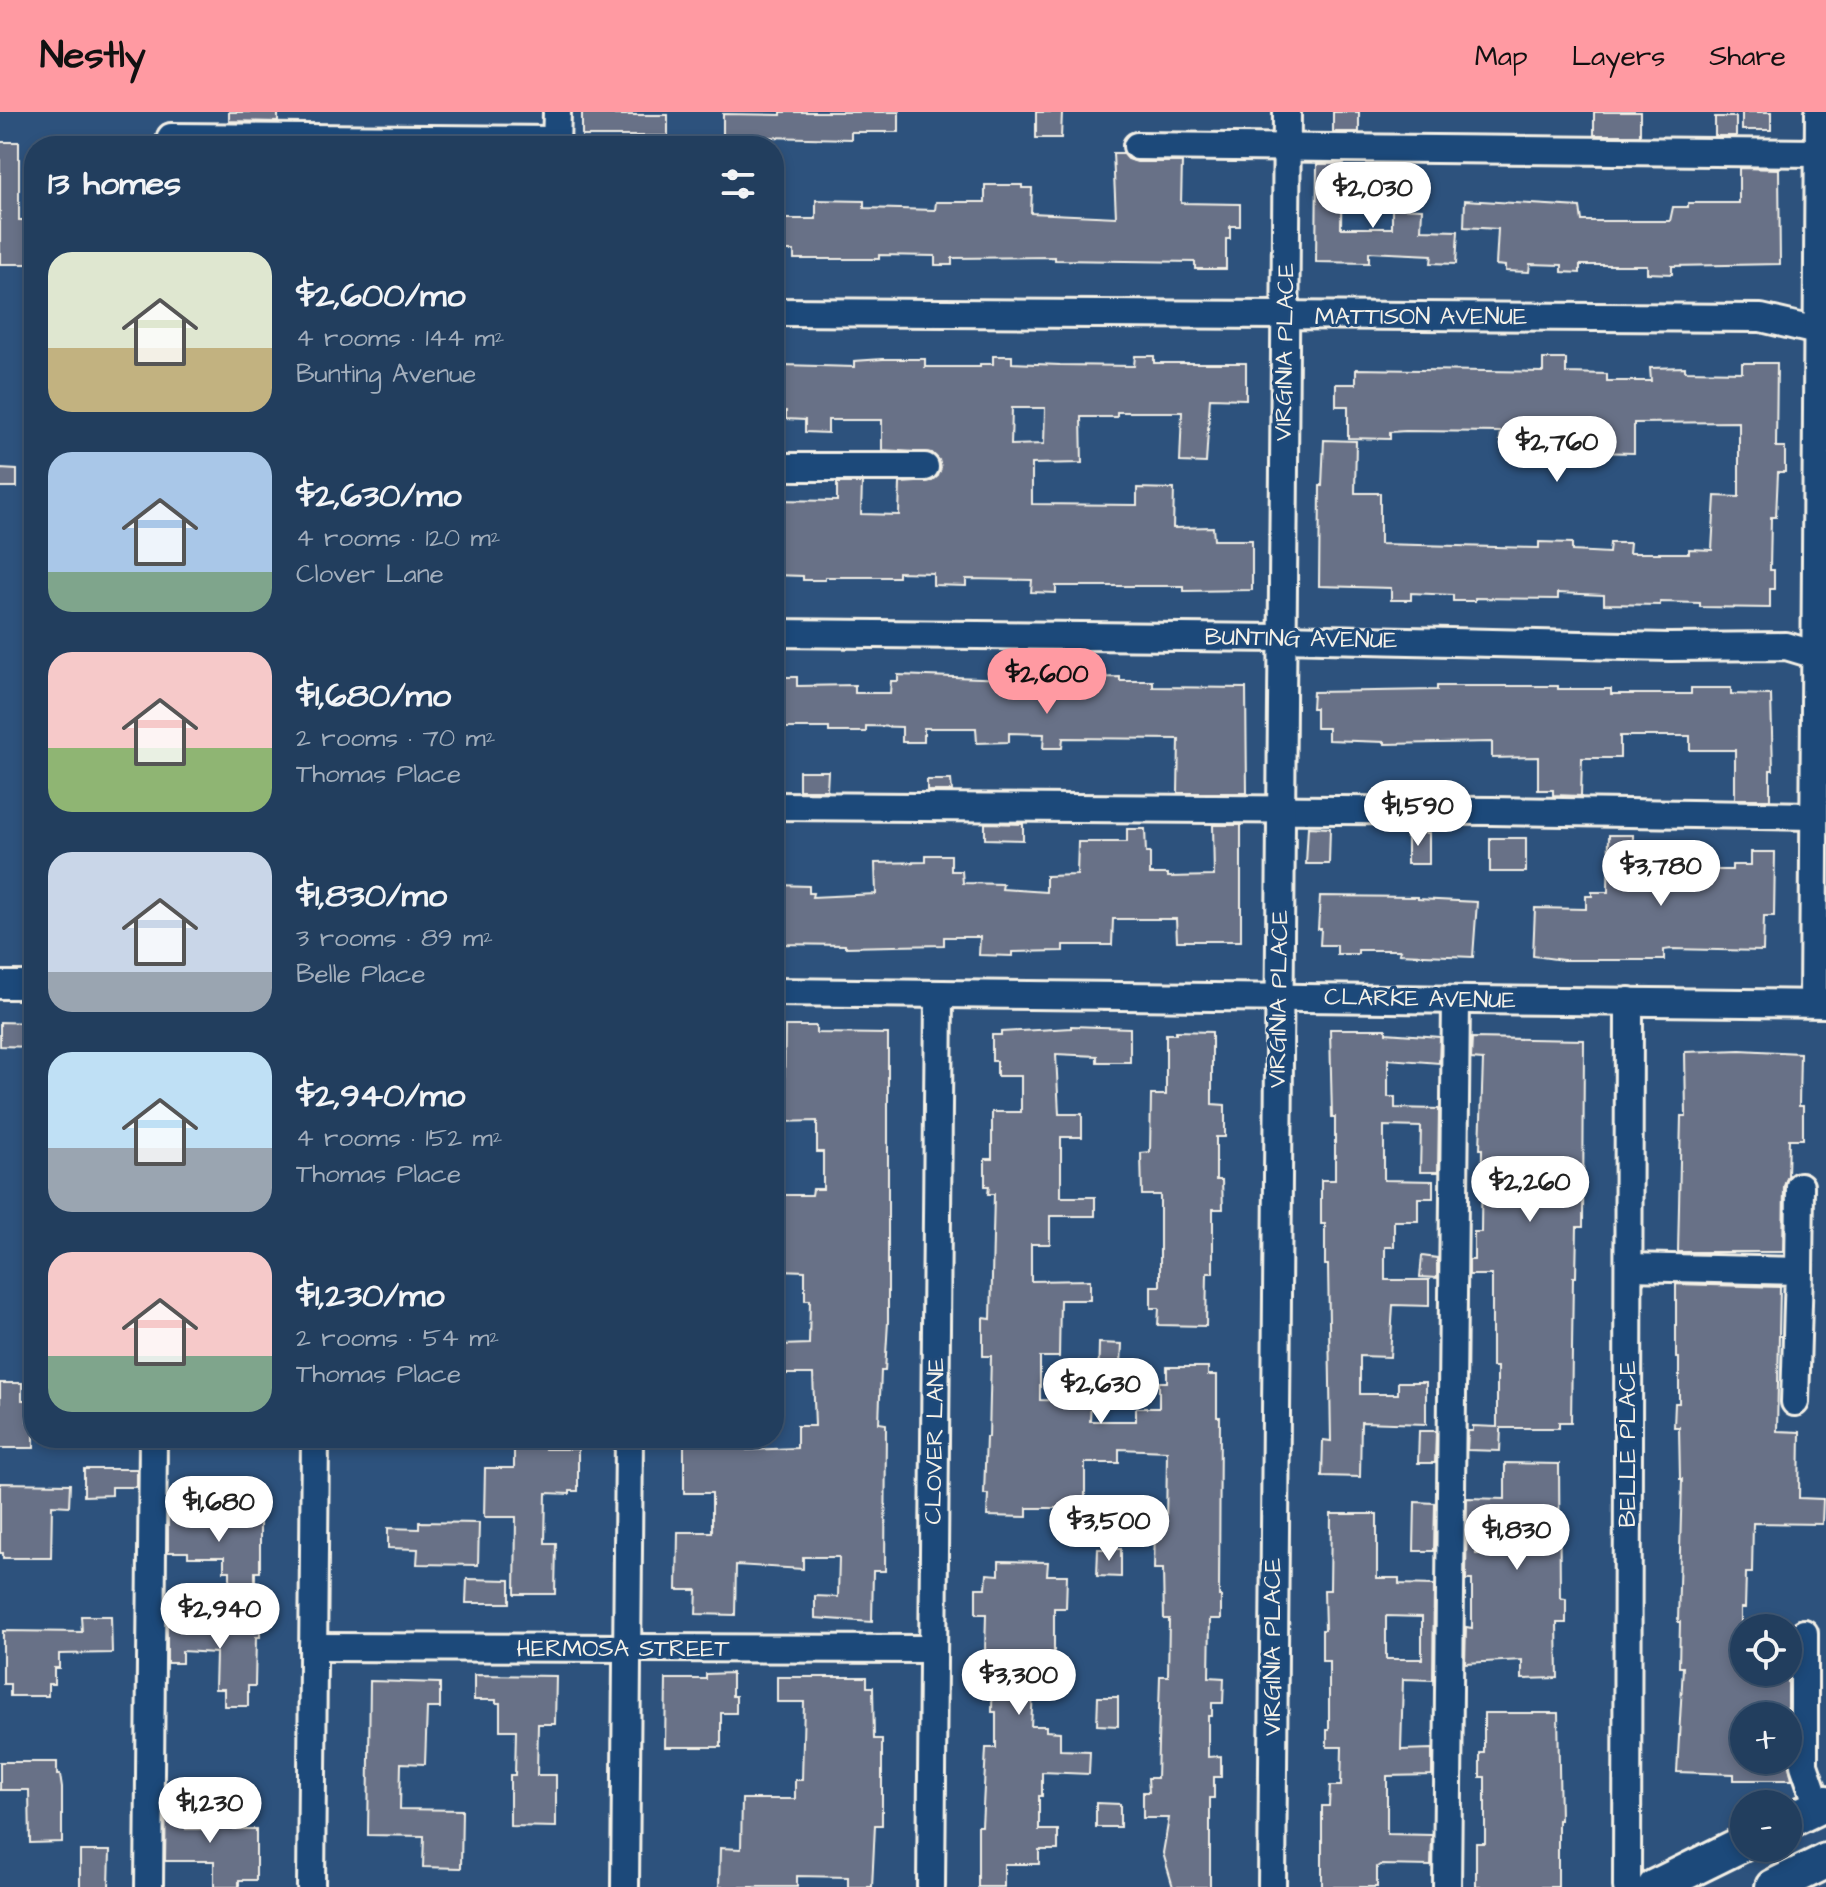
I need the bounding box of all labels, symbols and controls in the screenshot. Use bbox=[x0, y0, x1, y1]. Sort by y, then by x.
text: Nestly bbox=[40, 30, 146, 82]
text: Map bbox=[1475, 37, 1528, 76]
text: Layers bbox=[1572, 37, 1665, 76]
text: Share bbox=[1709, 37, 1786, 76]
text: 13 homes bbox=[48, 160, 181, 208]
icon: filters bbox=[716, 162, 760, 206]
pin: $2,030 bbox=[1308, 162, 1438, 230]
text: $2,030 bbox=[1333, 170, 1413, 206]
street label: VIRGINIA PLACE bbox=[1266, 263, 1304, 441]
text: $2,600/mo bbox=[296, 272, 466, 320]
icon: home bbox=[112, 284, 208, 380]
street label: MATTISON AVENUE bbox=[1315, 300, 1527, 334]
text: 4 rooms · 144 m² bbox=[296, 320, 505, 356]
text: Bunting Avenue bbox=[296, 356, 476, 392]
pin: $2,760 bbox=[1492, 416, 1622, 484]
text: $2,760 bbox=[1516, 424, 1598, 460]
text: $2,630/mo bbox=[296, 472, 462, 520]
icon: home bbox=[112, 484, 208, 580]
text: 4 rooms · 120 m² bbox=[296, 520, 500, 556]
text: Clover Lane bbox=[296, 556, 444, 592]
street label: BUNTING AVENUE bbox=[1204, 620, 1398, 658]
pin: $2,600 bbox=[982, 648, 1112, 716]
text: $2,600 bbox=[1005, 656, 1089, 692]
text: $1,680/mo bbox=[296, 672, 451, 720]
icon: home bbox=[112, 684, 208, 780]
text: 2 rooms · 70 m² bbox=[296, 720, 495, 756]
text: Thomas Place bbox=[296, 756, 461, 792]
pin: $1,590 bbox=[1353, 780, 1483, 848]
text: $1,590 bbox=[1382, 788, 1454, 824]
pin: $3,780 bbox=[1596, 840, 1726, 908]
text: $3,780 bbox=[1620, 848, 1702, 884]
text: $1,830/mo bbox=[296, 872, 447, 920]
icon: home bbox=[112, 884, 208, 980]
street label: VIRGINIA PLACE bbox=[1260, 910, 1298, 1088]
text: 3 rooms · 89 m² bbox=[296, 920, 493, 956]
text: Belle Place bbox=[296, 956, 426, 992]
street label: CLARKE AVENUE bbox=[1324, 980, 1516, 1018]
text: $2,940/mo bbox=[296, 1072, 465, 1120]
icon: home bbox=[112, 1084, 208, 1180]
text: 4 rooms · 152 m² bbox=[296, 1120, 502, 1156]
text: Thomas Place bbox=[296, 1156, 461, 1192]
pin: $2,260 bbox=[1465, 1156, 1595, 1224]
text: $2,260 bbox=[1489, 1164, 1571, 1200]
text: $1,230/mo bbox=[296, 1272, 445, 1320]
icon: home bbox=[112, 1284, 208, 1380]
text: 2 rooms · 54 m² bbox=[296, 1320, 499, 1356]
text: Thomas Place bbox=[296, 1356, 461, 1392]
street label: CLOVER LANE bbox=[917, 1357, 953, 1525]
pin: $2,630 bbox=[1036, 1358, 1166, 1426]
street label: BELLE PLACE bbox=[1611, 1361, 1645, 1527]
text: $2,630 bbox=[1061, 1366, 1141, 1402]
pin: $1,680 bbox=[154, 1476, 284, 1544]
text: $1,680 bbox=[183, 1484, 255, 1520]
pin: $3,500 bbox=[1044, 1495, 1174, 1563]
text: $3,500 bbox=[1067, 1503, 1151, 1539]
pin: $1,830 bbox=[1452, 1504, 1582, 1572]
text: $1,830 bbox=[1483, 1512, 1551, 1548]
street label: VIRGINIA PLACE bbox=[1256, 1558, 1290, 1736]
pin: $2,940 bbox=[155, 1583, 285, 1651]
text: $2,940 bbox=[179, 1591, 261, 1627]
map controls bbox=[1730, 1614, 1802, 1862]
button: locate bbox=[1730, 1614, 1802, 1686]
street label: HERMOSA STREET bbox=[516, 1632, 730, 1666]
pin: $3,300 bbox=[954, 1649, 1084, 1717]
text: $3,300 bbox=[980, 1657, 1058, 1693]
button: + bbox=[1730, 1702, 1802, 1774]
pin: $1,230 bbox=[145, 1777, 275, 1845]
text: $1,230 bbox=[177, 1785, 243, 1821]
button: − bbox=[1730, 1790, 1802, 1862]

